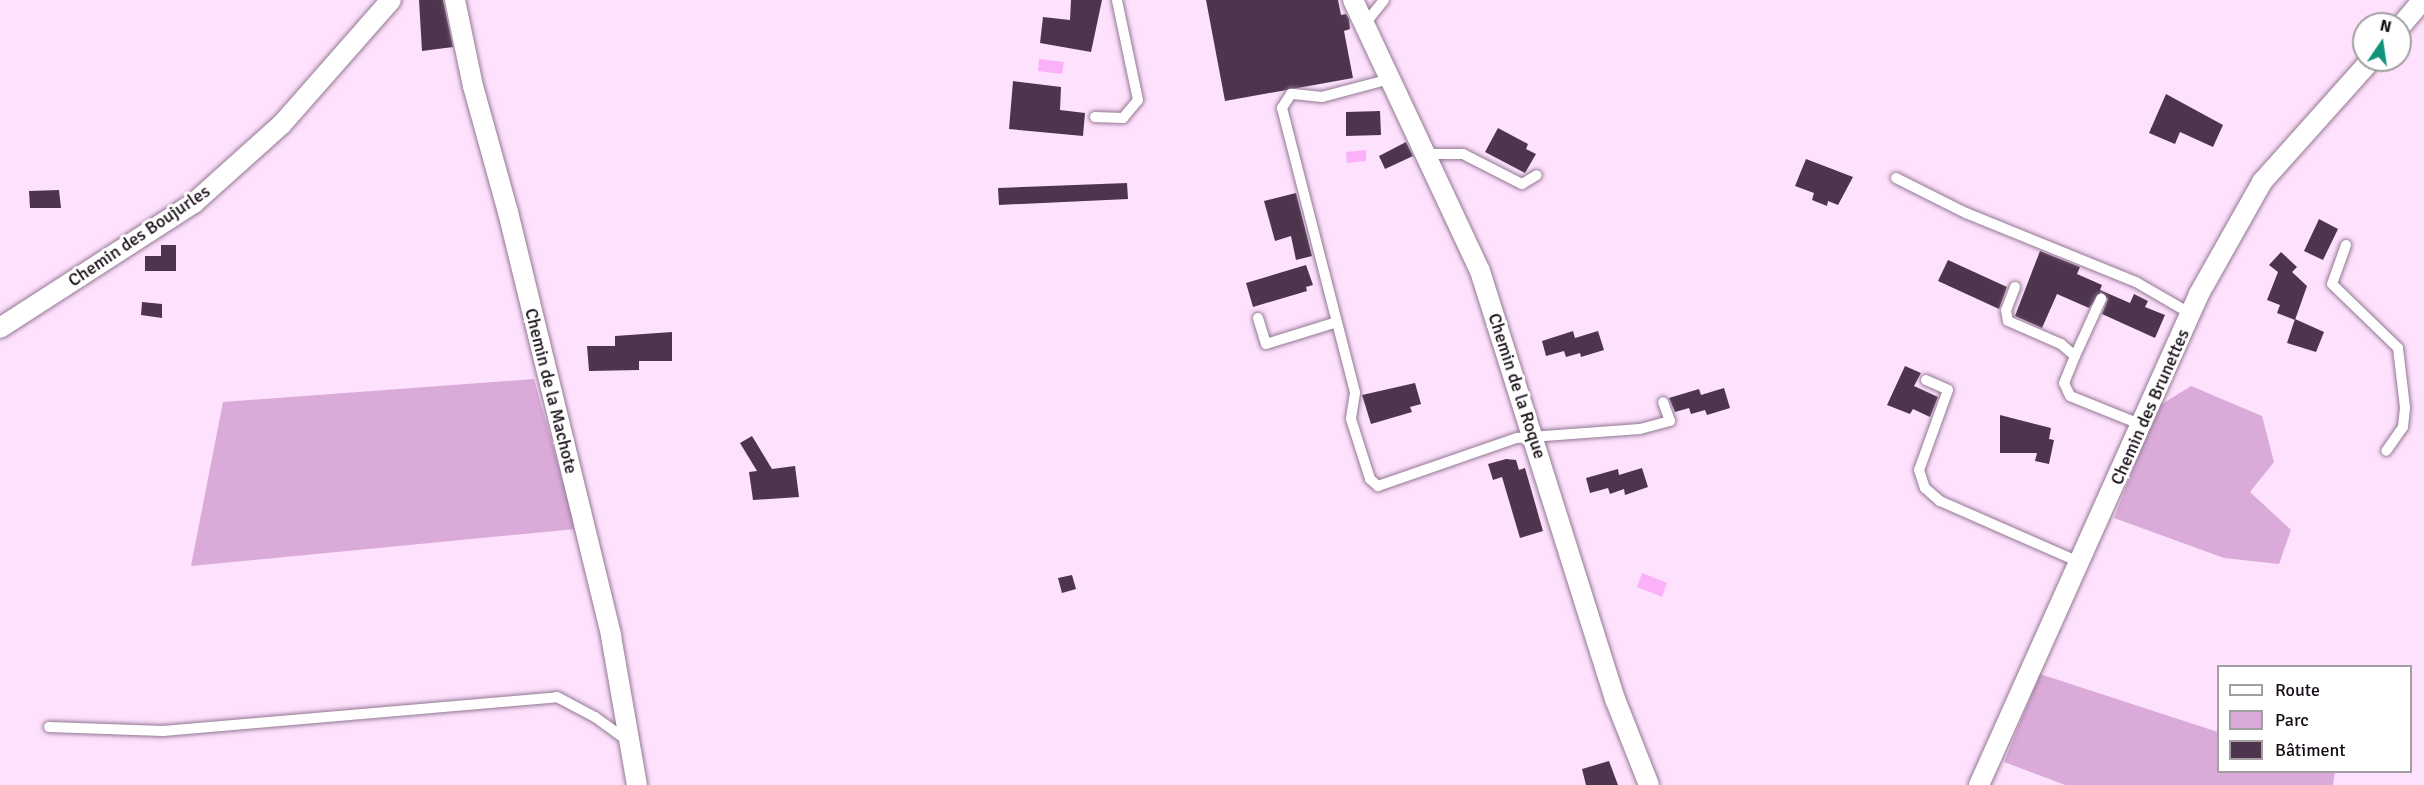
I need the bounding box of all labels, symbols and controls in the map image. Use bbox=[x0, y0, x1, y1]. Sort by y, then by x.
north arrow bbox=[2352, 12, 2412, 72]
text: N bbox=[2378, 15, 2393, 37]
street label: Chemin des Boujurles bbox=[64, 180, 214, 292]
street label: Chemin de la Machote bbox=[520, 306, 582, 476]
street label: Chemin de la Roque bbox=[1483, 310, 1551, 462]
street label: Chemin des Brunettes bbox=[2106, 326, 2194, 488]
legend bbox=[2217, 665, 2412, 773]
text: Route bbox=[2275, 679, 2320, 701]
text: Parc bbox=[2275, 709, 2309, 731]
text: Bâtiment bbox=[2275, 739, 2346, 761]

